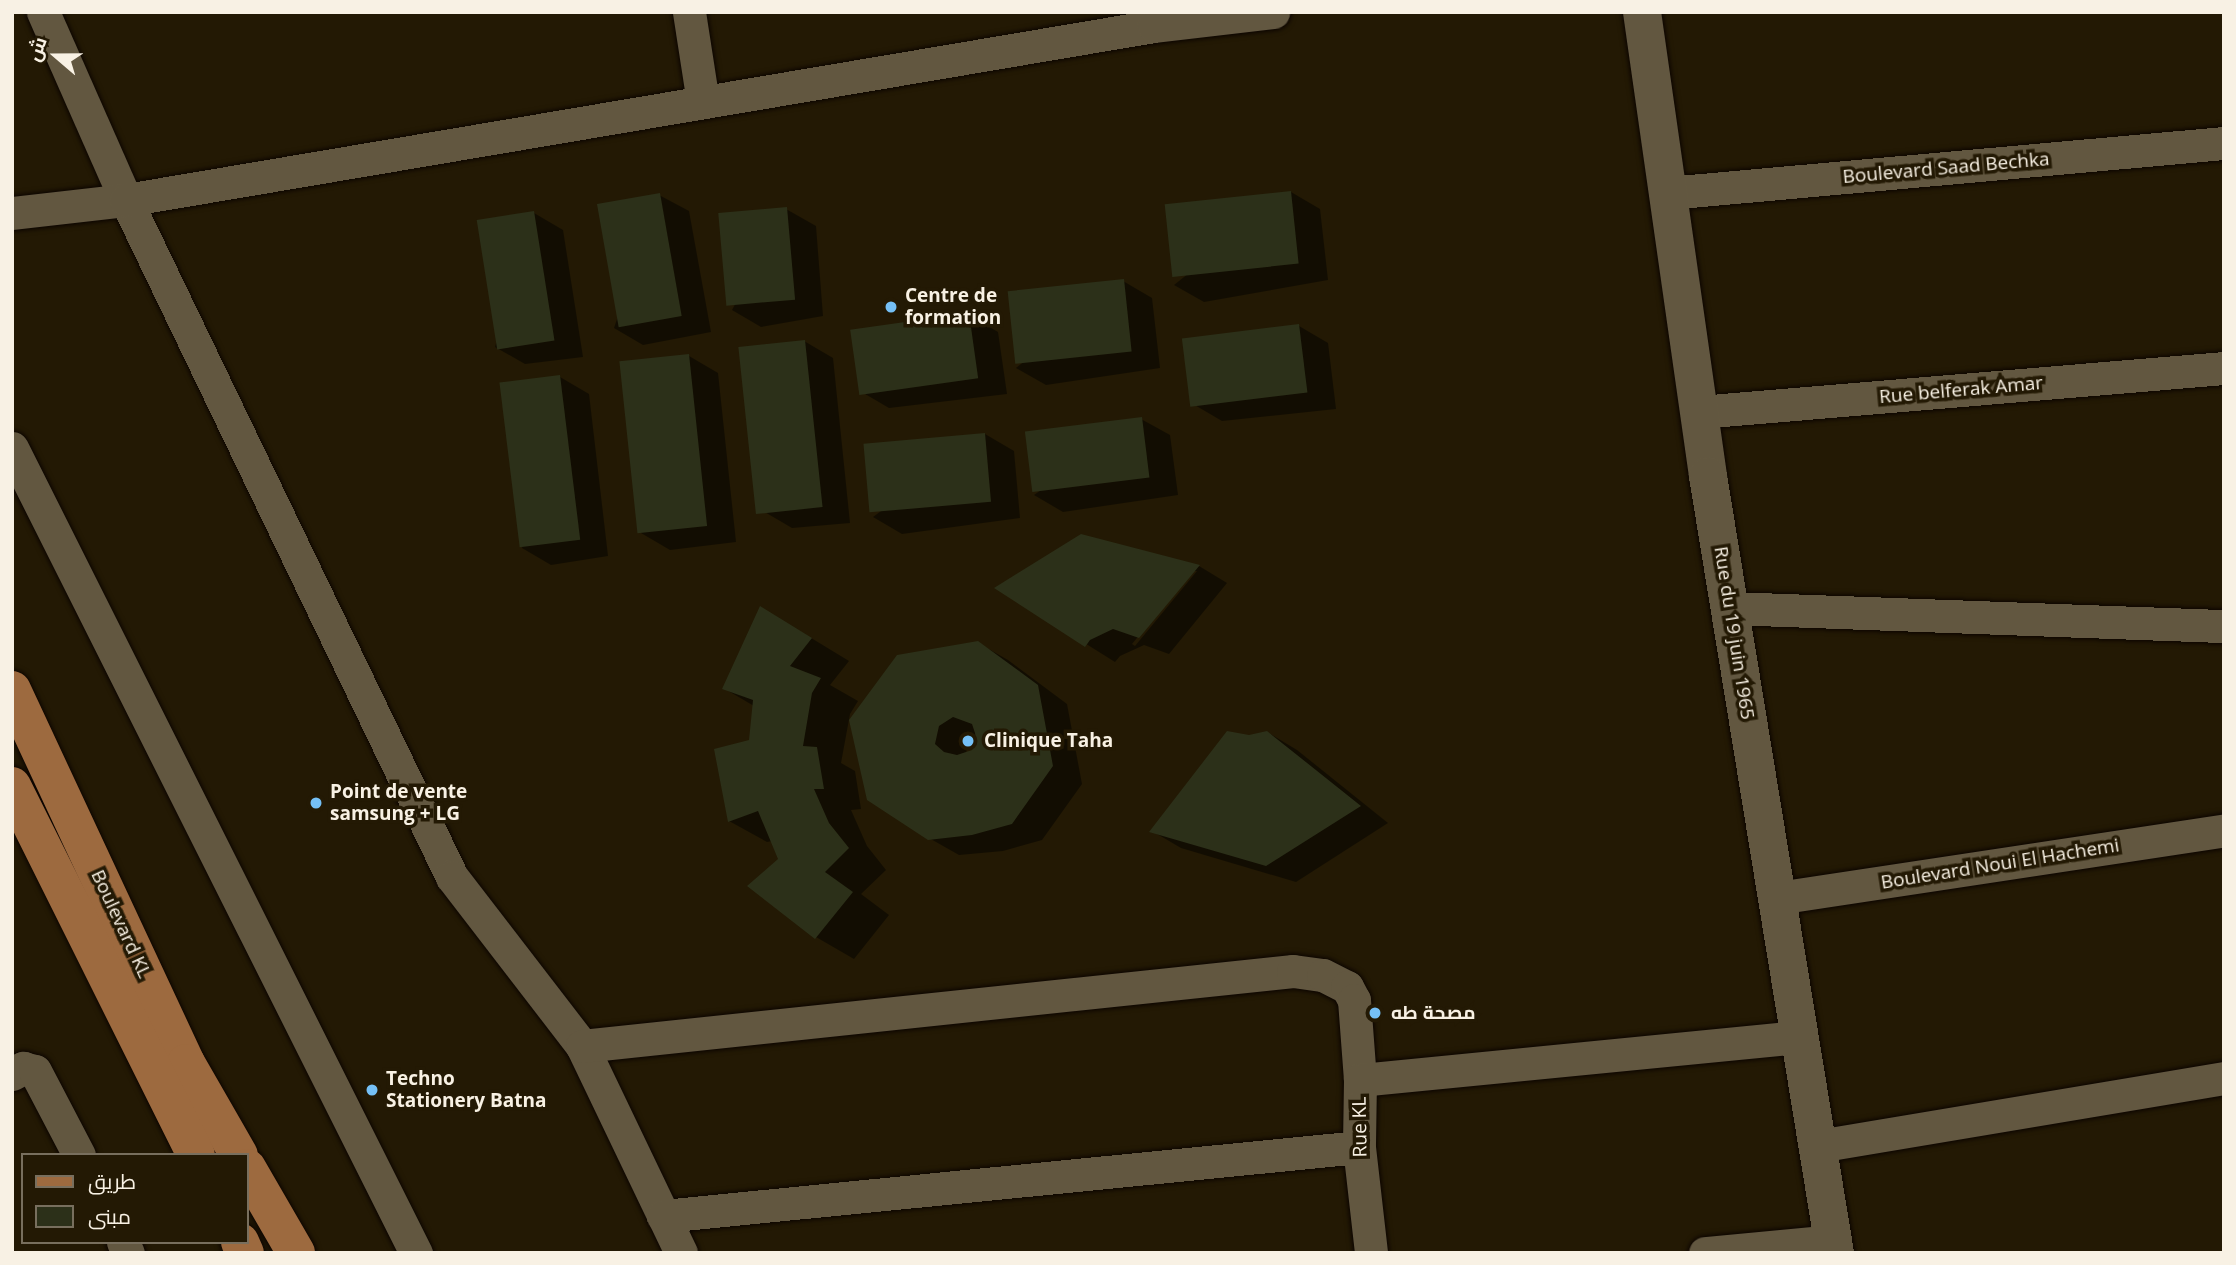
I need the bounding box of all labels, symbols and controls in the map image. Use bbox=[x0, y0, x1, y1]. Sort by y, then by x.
north arrow bbox=[21, 21, 91, 91]
text: ش bbox=[20, 33, 53, 65]
street label: Boulevard Saad Bechka bbox=[1842, 148, 2050, 188]
place label: Centre de formation bbox=[905, 285, 1001, 329]
marker: Centre de formation bbox=[883, 299, 899, 315]
street label: Rue belferak Amar bbox=[1878, 371, 2044, 409]
street label: Rue du 19 juin 1965 bbox=[1709, 545, 1759, 721]
place label: Clinique Taha bbox=[984, 730, 1113, 752]
marker: Clinique Taha bbox=[958, 731, 978, 751]
place label: Point de vente samsung + LG bbox=[330, 781, 467, 825]
marker: Point de vente samsung + LG bbox=[308, 795, 324, 811]
street label: Boulevard Noui El Hachemi bbox=[1879, 834, 2121, 894]
street label: Boulevard KL bbox=[86, 866, 156, 982]
place label: مصحة طه bbox=[1391, 1002, 1476, 1024]
marker: مصحة طه bbox=[1365, 1003, 1385, 1023]
place label: Techno Stationery Batna bbox=[386, 1068, 547, 1112]
marker: Techno Stationery Batna bbox=[364, 1082, 380, 1098]
street label: Rue KL bbox=[1348, 1097, 1372, 1157]
legend bbox=[21, 1153, 248, 1244]
text: طريق bbox=[88, 1167, 136, 1195]
text: مبنى bbox=[88, 1202, 131, 1230]

